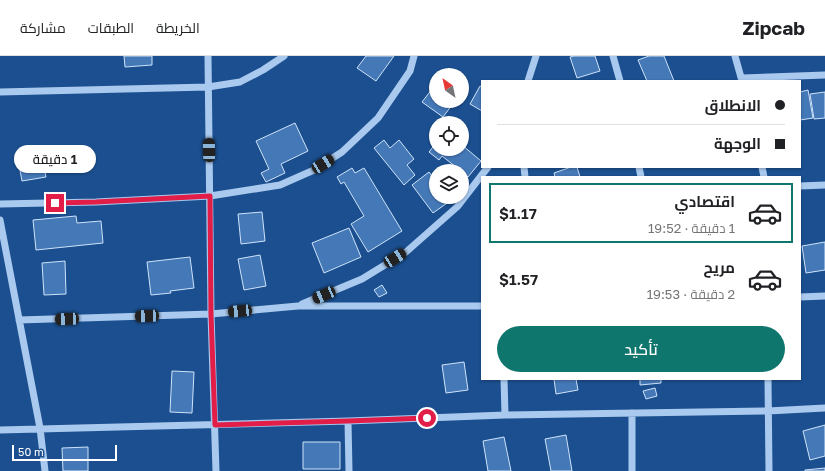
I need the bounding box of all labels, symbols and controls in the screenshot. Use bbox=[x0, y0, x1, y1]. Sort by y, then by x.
text: Zipcab bbox=[743, 16, 805, 39]
text: مشاركة bbox=[20, 19, 66, 36]
text: الطبقات bbox=[88, 19, 134, 36]
text: الخريطة bbox=[156, 19, 200, 36]
north arrow bbox=[429, 68, 469, 108]
map controls bbox=[429, 68, 469, 204]
text: الانطلاق bbox=[705, 96, 761, 114]
button: locate bbox=[429, 116, 469, 156]
text: الوجهة bbox=[714, 134, 761, 152]
car bbox=[203, 138, 215, 162]
callout: 1 دقيقة bbox=[14, 145, 96, 173]
text: 1 دقيقة bbox=[33, 151, 77, 167]
car bbox=[310, 153, 336, 175]
button: layers bbox=[429, 164, 469, 204]
text: اقتصادي bbox=[675, 192, 735, 210]
route end bbox=[46, 194, 64, 212]
icon: car bbox=[747, 195, 783, 231]
text: $1.17 bbox=[499, 204, 537, 222]
text: 1 دقيقة · 19:52 bbox=[648, 220, 735, 236]
car bbox=[382, 247, 408, 269]
text: مريح bbox=[703, 258, 735, 276]
icon: car bbox=[747, 261, 783, 297]
text: $1.57 bbox=[499, 270, 538, 288]
car bbox=[311, 285, 337, 305]
text: 2 دقيقة · 19:53 bbox=[647, 286, 735, 302]
car bbox=[228, 304, 252, 318]
car bbox=[135, 310, 159, 322]
car bbox=[55, 313, 79, 325]
button: تأكيد bbox=[497, 326, 785, 372]
route start bbox=[418, 409, 436, 427]
scale bar bbox=[12, 443, 117, 462]
text: 50 m bbox=[18, 445, 44, 458]

